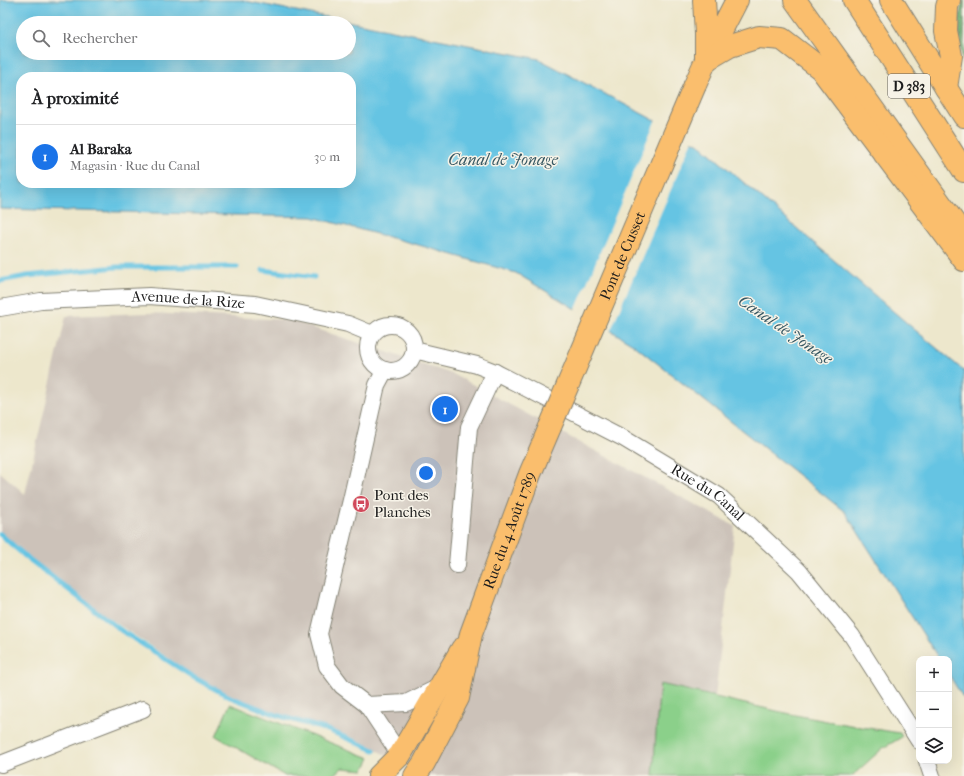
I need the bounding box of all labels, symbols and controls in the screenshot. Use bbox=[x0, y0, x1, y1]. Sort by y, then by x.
search box bbox=[16, 16, 356, 60]
icon: search bbox=[30, 27, 52, 49]
text: Rechercher bbox=[62, 29, 137, 47]
road number: D 383 bbox=[888, 74, 930, 98]
text: À proximité bbox=[32, 88, 119, 108]
text: Al Baraka bbox=[70, 140, 132, 158]
text: 1 bbox=[43, 149, 47, 164]
text: 30 m bbox=[314, 149, 340, 164]
water label: Canal de Jonage bbox=[448, 150, 558, 169]
text: Magasin · Rue du Canal bbox=[70, 158, 200, 173]
street label: Pont de Cusset bbox=[596, 208, 650, 303]
street label: Avenue de la Rize bbox=[130, 287, 246, 312]
water label: Canal de Jonage bbox=[735, 291, 837, 368]
pin: 1 bbox=[432, 394, 458, 424]
street label: Rue du Canal bbox=[668, 460, 748, 524]
your location bbox=[416, 463, 436, 483]
street label: Rue du 4 Août 1789 bbox=[479, 469, 539, 592]
place label: Pont des Planches bbox=[374, 486, 431, 521]
bus stop icon: Pont des Planches bbox=[351, 494, 371, 514]
map controls bbox=[916, 656, 952, 764]
button: + bbox=[916, 656, 952, 692]
button: − bbox=[916, 692, 952, 728]
button: layers bbox=[916, 728, 952, 764]

